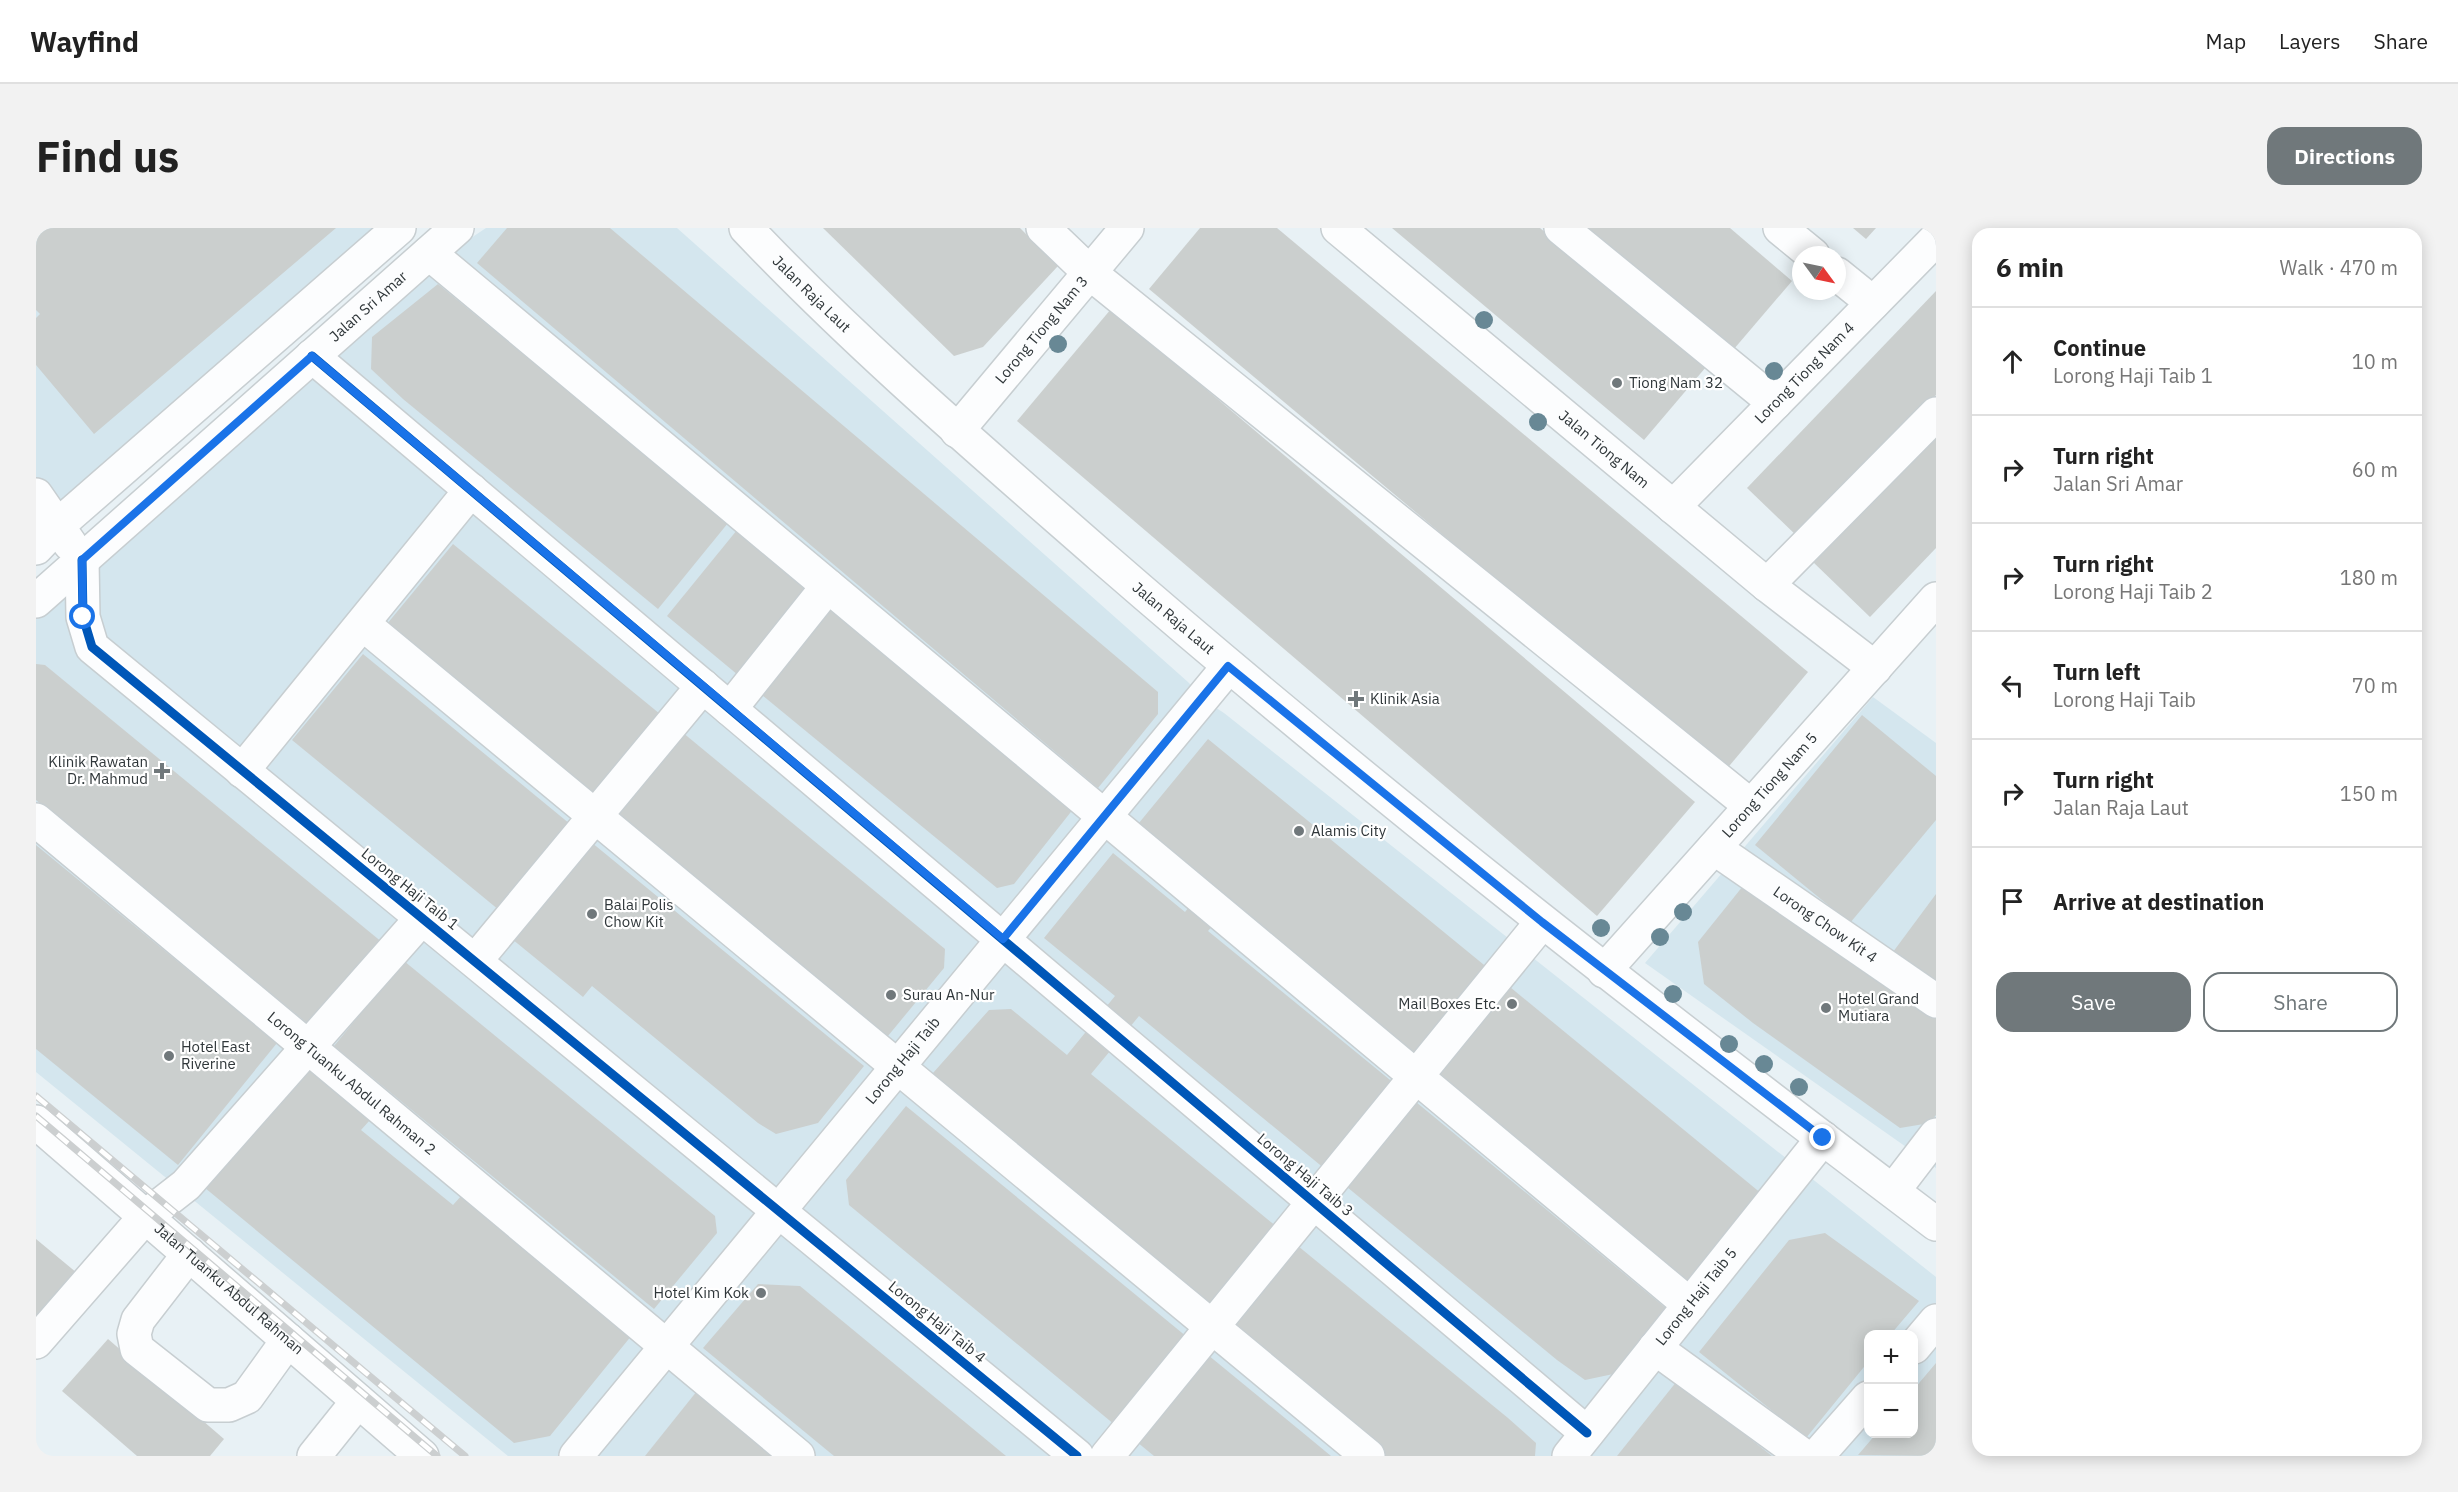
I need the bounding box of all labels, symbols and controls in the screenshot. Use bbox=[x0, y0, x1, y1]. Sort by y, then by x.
text: Wayfind bbox=[30, 23, 139, 60]
text: Map bbox=[2206, 27, 2246, 55]
text: Layers bbox=[2279, 27, 2341, 55]
text: Share bbox=[2374, 27, 2428, 55]
button: Directions bbox=[2267, 127, 2422, 185]
text: Find us bbox=[36, 129, 179, 184]
north arrow bbox=[1792, 246, 1846, 300]
text: 6 min bbox=[1996, 250, 2064, 284]
street label: Jalan Raja Laut bbox=[769, 251, 855, 336]
text: Walk · 470 m bbox=[2280, 254, 2398, 281]
street label: Jalan Sri Amar bbox=[325, 266, 411, 346]
street label: Lorong Tiong Nam 3 bbox=[991, 272, 1092, 387]
street label: Lorong Tiong Nam 4 bbox=[1750, 318, 1858, 427]
text: Continue bbox=[2053, 333, 2146, 362]
icon: ahead bbox=[1996, 345, 2029, 378]
text: 10 m bbox=[2352, 348, 2398, 375]
text: Lorong Haji Taib 1 bbox=[2053, 362, 2213, 389]
place label: Tiong Nam 32 bbox=[1629, 373, 1723, 392]
marker: Tiong Nam 32 bbox=[1610, 376, 1624, 390]
street label: Jalan Tiong Nam bbox=[1555, 406, 1654, 492]
text: Turn right bbox=[2053, 441, 2154, 470]
icon: right bbox=[1996, 453, 2029, 486]
text: 60 m bbox=[2352, 456, 2398, 483]
text: Jalan Sri Amar bbox=[2053, 470, 2183, 497]
text: Turn right bbox=[2053, 549, 2154, 578]
icon: right bbox=[1996, 561, 2029, 594]
text: 180 m bbox=[2340, 564, 2398, 591]
street label: Jalan Raja Laut bbox=[1129, 578, 1219, 658]
text: Lorong Haji Taib 2 bbox=[2053, 578, 2213, 605]
route start bbox=[69, 603, 95, 629]
text: Turn left bbox=[2053, 657, 2141, 686]
icon: left bbox=[1996, 669, 2029, 702]
text: 70 m bbox=[2352, 672, 2398, 699]
text: Lorong Haji Taib bbox=[2053, 686, 2196, 713]
place label: Klinik Asia bbox=[1370, 689, 1440, 708]
marker: Klinik Asia bbox=[1347, 690, 1365, 708]
street label: Lorong Tiong Nam 5 bbox=[1717, 728, 1821, 841]
place label: Klinik Rawatan Dr. Mahmud bbox=[48, 752, 148, 788]
marker: Klinik Rawatan Dr. Mahmud bbox=[153, 762, 171, 780]
text: Turn right bbox=[2053, 765, 2154, 794]
icon: right bbox=[1996, 777, 2029, 810]
text: 150 m bbox=[2340, 780, 2398, 807]
text: Jalan Raja Laut bbox=[2053, 794, 2189, 821]
place label: Alamis City bbox=[1311, 821, 1387, 840]
marker: Alamis City bbox=[1292, 824, 1306, 838]
street label: Lorong Haji Taib 1 bbox=[358, 844, 463, 934]
street label: Lorong Chow Kit 4 bbox=[1770, 882, 1881, 967]
icon: arrive bbox=[1996, 885, 2029, 918]
text: Arrive at destination bbox=[2053, 887, 2264, 916]
place label: Balai Polis Chow Kit bbox=[604, 895, 674, 931]
marker: Balai Polis Chow Kit bbox=[585, 907, 599, 921]
button: Save bbox=[1996, 972, 2191, 1032]
button: Share bbox=[2203, 972, 2398, 1032]
place label: Surau An-Nur bbox=[903, 985, 995, 1004]
marker: Surau An-Nur bbox=[884, 988, 898, 1002]
place label: Hotel Grand Mutiara bbox=[1838, 989, 1919, 1025]
place label: Mail Boxes Etc. bbox=[1398, 994, 1500, 1013]
marker: Mail Boxes Etc. bbox=[1505, 997, 1519, 1011]
marker: Hotel Grand Mutiara bbox=[1819, 1001, 1833, 1015]
street label: Lorong Tuanku Abdul Rahman 2 bbox=[264, 1007, 440, 1159]
street label: Lorong Haji Taib bbox=[861, 1013, 944, 1108]
place label: Hotel East Riverine bbox=[181, 1037, 250, 1073]
marker: Hotel East Riverine bbox=[162, 1049, 176, 1063]
route end bbox=[1809, 1124, 1835, 1150]
street label: Lorong Haji Taib 3 bbox=[1253, 1129, 1357, 1220]
street label: Jalan Tuanku Abdul Rahman bbox=[151, 1219, 308, 1358]
street label: Lorong Haji Taib 5 bbox=[1651, 1244, 1741, 1349]
street label: Lorong Haji Taib 4 bbox=[885, 1277, 990, 1367]
place label: Hotel Kim Kok bbox=[654, 1283, 749, 1302]
marker: Hotel Kim Kok bbox=[754, 1286, 768, 1300]
map controls bbox=[1864, 1330, 1918, 1438]
button: + bbox=[1864, 1330, 1918, 1384]
button: − bbox=[1864, 1384, 1918, 1438]

